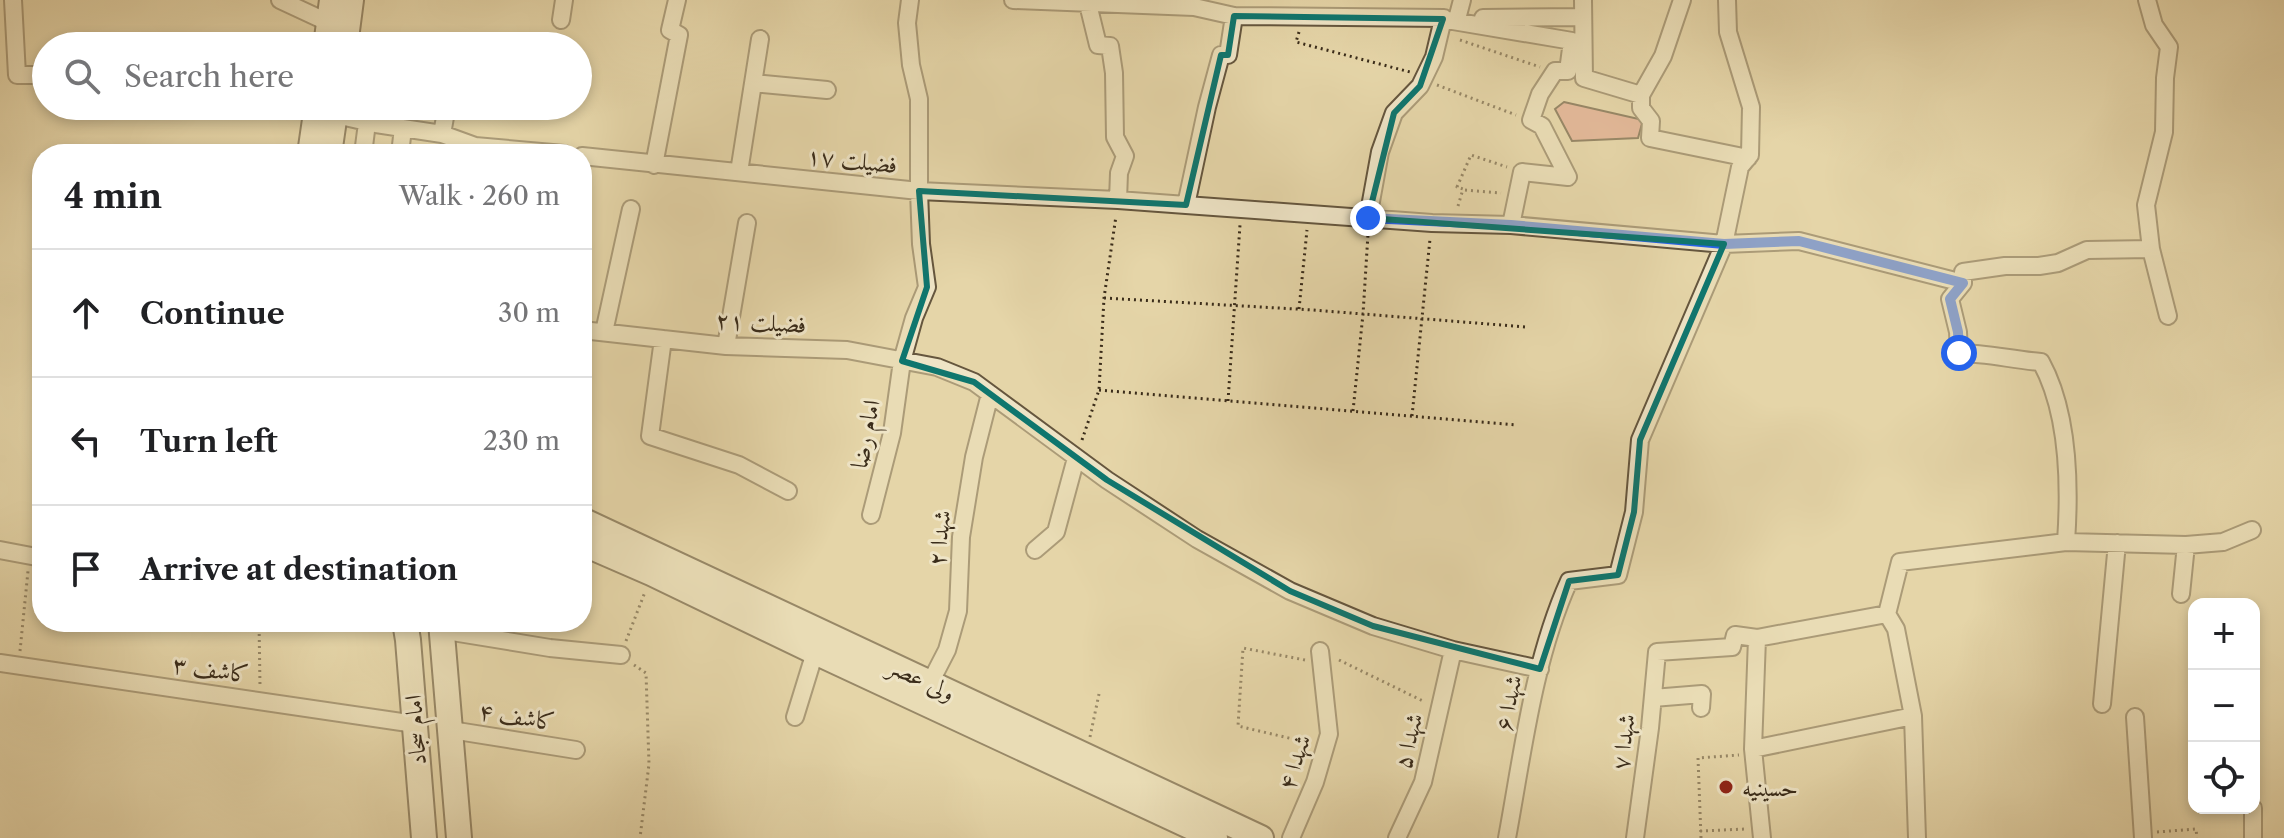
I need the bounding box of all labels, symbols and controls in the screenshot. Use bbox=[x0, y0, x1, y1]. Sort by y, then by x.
search box bbox=[32, 32, 592, 120]
icon: search bbox=[60, 54, 104, 98]
text: Search here bbox=[124, 58, 294, 95]
street label: فضیلت ۱۷ bbox=[805, 141, 899, 179]
text: 4 min bbox=[64, 175, 162, 217]
text: Walk · 260 m bbox=[399, 180, 560, 212]
route end bbox=[1350, 200, 1386, 236]
icon: ahead bbox=[64, 291, 108, 335]
text: Continue bbox=[140, 295, 285, 332]
text: 30 m bbox=[498, 297, 560, 329]
street label: فضیلت ۲۱ bbox=[715, 305, 807, 339]
route start bbox=[1941, 335, 1977, 371]
street label: امام رضا bbox=[844, 397, 893, 472]
icon: left bbox=[64, 419, 108, 463]
text: Turn left bbox=[140, 423, 277, 460]
text: 230 m bbox=[483, 425, 560, 457]
street label: شهدا ۲ bbox=[922, 509, 957, 568]
icon: arrive bbox=[64, 547, 108, 591]
text: Arrive at destination bbox=[140, 551, 458, 588]
map controls bbox=[2188, 598, 2260, 814]
button: + bbox=[2188, 598, 2260, 670]
street label: کاشف ۳ bbox=[171, 649, 251, 689]
street label: ولی عصر bbox=[880, 650, 960, 709]
button: − bbox=[2188, 670, 2260, 742]
street label: شهدا ۶ bbox=[1488, 673, 1529, 734]
street label: امام سجاد bbox=[398, 693, 439, 766]
street label: کاشف ۴ bbox=[477, 696, 557, 736]
street label: شهدا ۵ bbox=[1388, 710, 1429, 772]
street label: شهدا ۷ bbox=[1605, 712, 1642, 772]
street label: شهدا ۴ bbox=[1272, 731, 1317, 794]
button: locate bbox=[2188, 742, 2260, 814]
place label: حسینیه bbox=[1742, 773, 1798, 802]
marker: حسینیه bbox=[1717, 778, 1735, 796]

